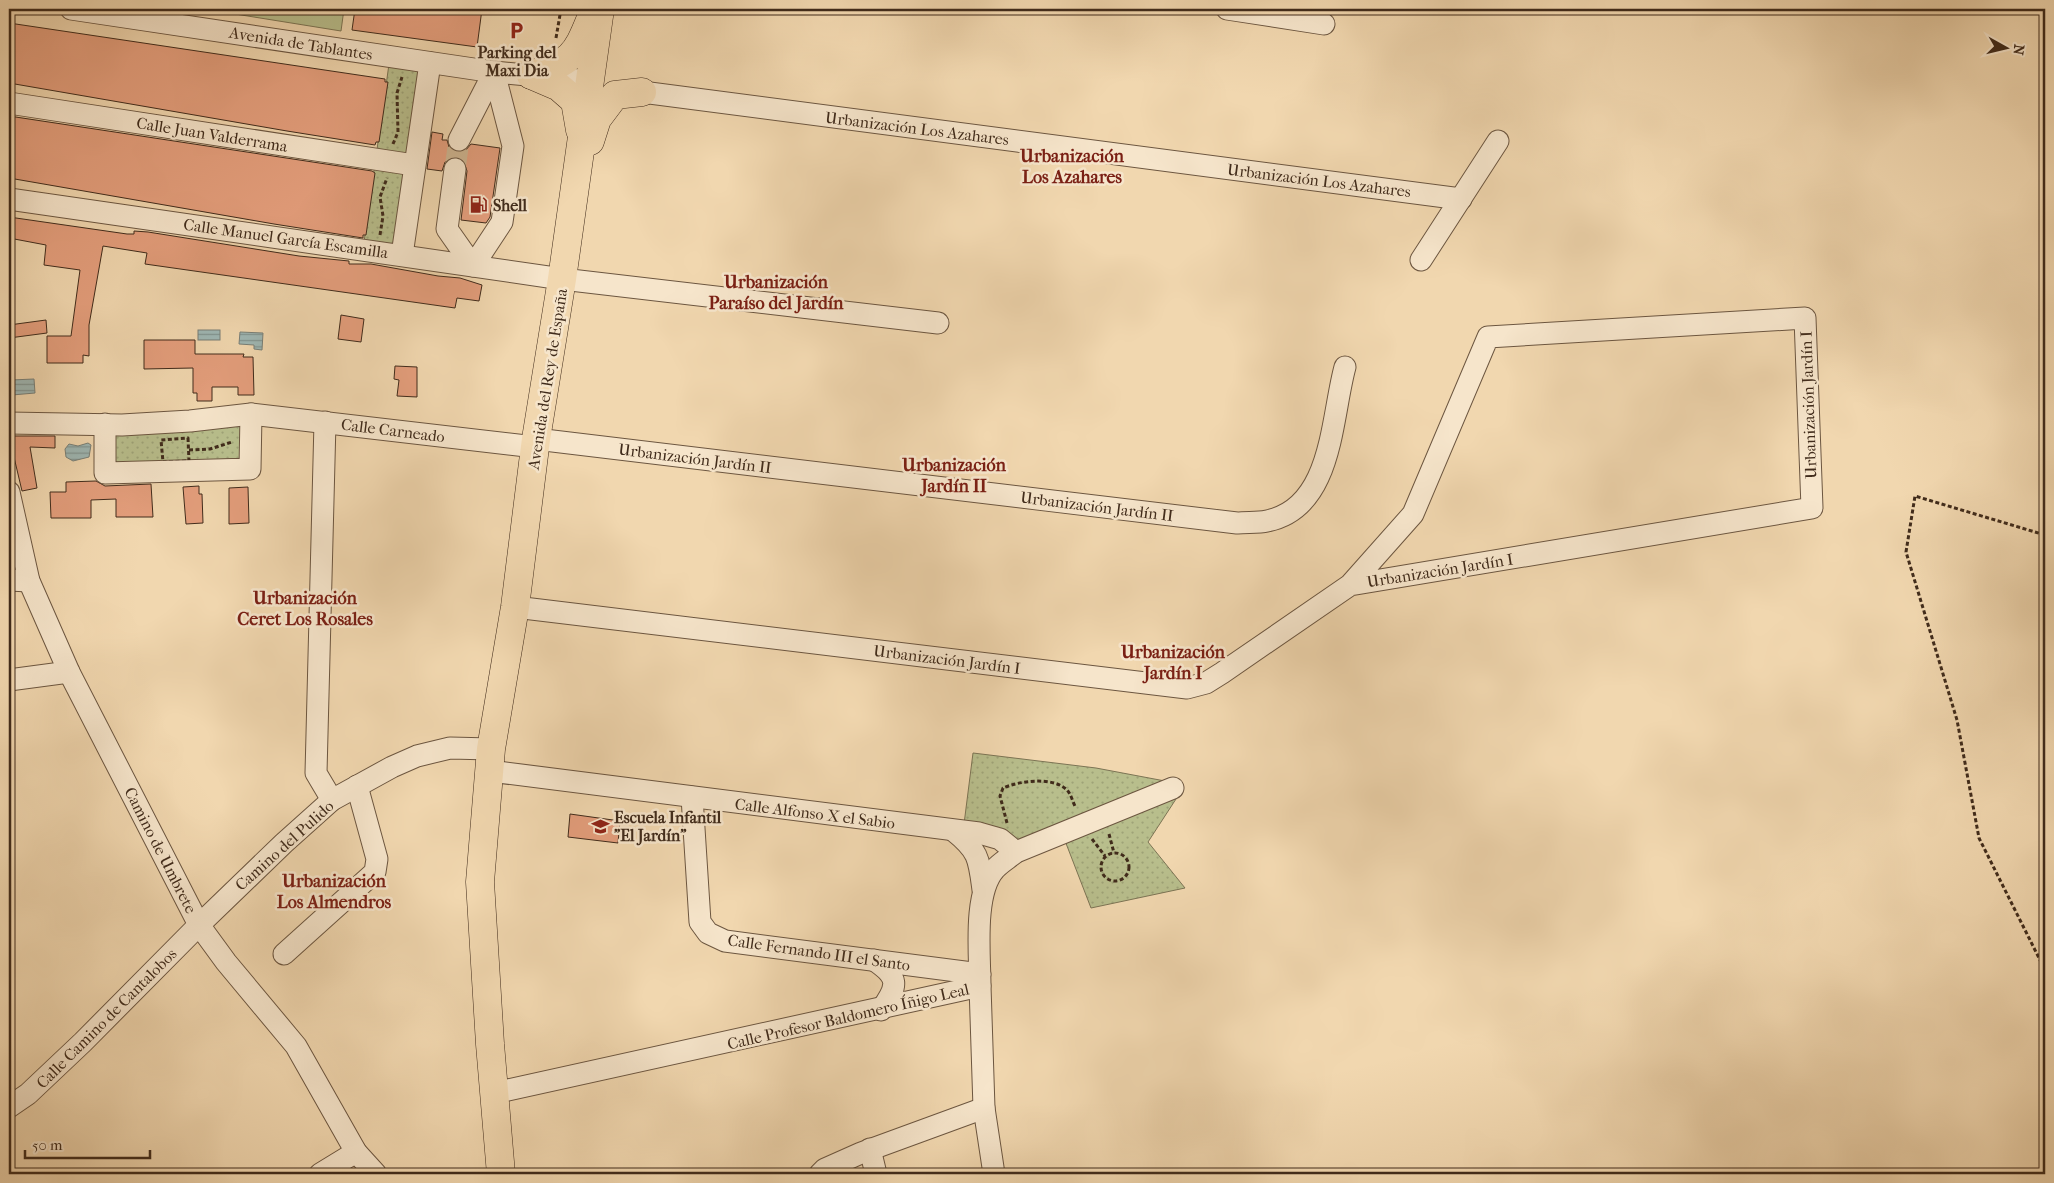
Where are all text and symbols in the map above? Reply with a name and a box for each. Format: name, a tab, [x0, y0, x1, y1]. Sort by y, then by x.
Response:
parking icon: Parking del Maxi Dia	[507, 21, 527, 41]
north arrow	[1982, 22, 2032, 72]
street label: Avenida de Tablantes	[227, 23, 374, 64]
place label: Parking del Maxi Dia	[478, 43, 557, 80]
text: N	[2009, 43, 2028, 57]
street label: Urbanización Los Azahares	[824, 108, 1010, 149]
street label: Calle Juan Valderrama	[135, 113, 289, 156]
district label: Urbanización Los Azahares	[1019, 146, 1125, 188]
street label: Urbanización Los Azahares	[1226, 160, 1412, 201]
fuel station icon: Shell	[469, 195, 489, 215]
place label: Shell	[493, 196, 527, 215]
street label: Calle Manuel García Escamilla	[182, 215, 390, 262]
district label: Urbanización Paraíso del Jardín	[708, 272, 844, 314]
street label: Avenida del Rey de España	[524, 287, 571, 472]
street label: Urbanización Jardín I	[1796, 331, 1821, 479]
street label: Calle Carneado	[340, 415, 446, 446]
street label: Urbanización Jardín II	[617, 440, 773, 477]
district label: Urbanización Jardín II	[901, 455, 1007, 497]
street label: Urbanización Jardín II	[1019, 488, 1175, 525]
street label: Urbanización Jardín I	[1366, 550, 1515, 591]
district label: Urbanización Ceret Los Rosales	[237, 588, 373, 630]
street label: Urbanización Jardín I	[872, 641, 1022, 678]
district label: Urbanización Jardín I	[1120, 642, 1226, 684]
street label: Camino de Umbrete	[120, 784, 201, 917]
street label: Calle Alfonso X el Sabio	[734, 794, 896, 833]
street label: Camino del Pulido	[231, 796, 337, 895]
place label: Escuela Infantil "El Jardín"	[614, 808, 722, 846]
school or university icon: Escuela Infantil "El Jardín"	[590, 816, 610, 836]
district label: Urbanización Los Almendros	[277, 871, 392, 913]
street label: Calle Fernando III el Santo	[726, 930, 911, 975]
street label: Calle Camino de Cantalobos	[32, 944, 180, 1092]
street label: Calle Profesor Baldomero Íñigo Leal	[725, 978, 971, 1054]
scale bar	[25, 1128, 150, 1160]
text: 50 m	[32, 1136, 63, 1154]

